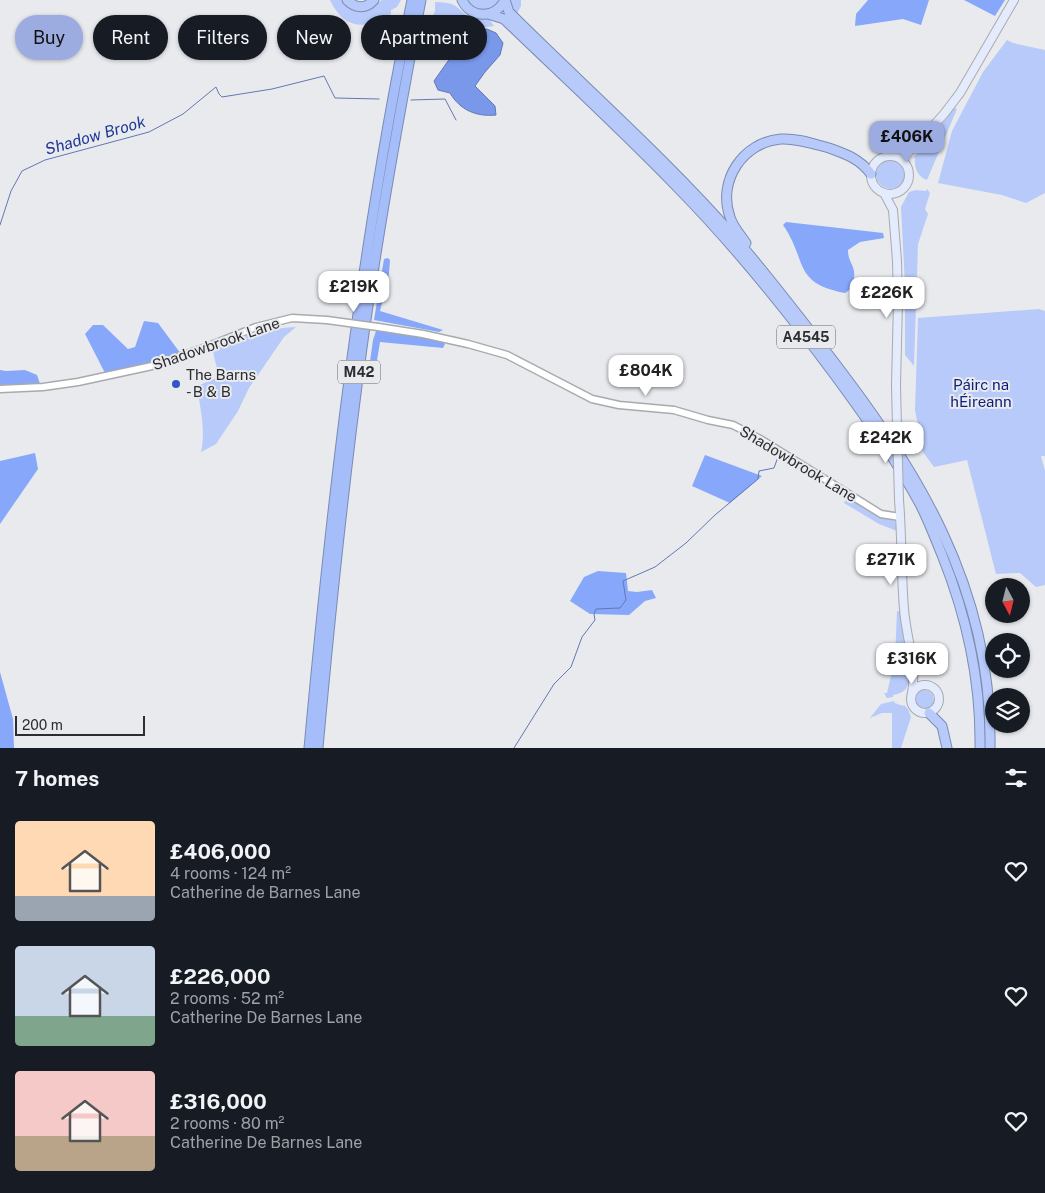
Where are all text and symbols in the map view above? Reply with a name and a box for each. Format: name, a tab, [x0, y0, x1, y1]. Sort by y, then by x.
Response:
chip: Buy	[15, 15, 83, 60]
chip: Rent	[93, 15, 168, 60]
chip: Filters	[178, 15, 267, 60]
chip: New	[277, 15, 351, 60]
chip: Apartment	[361, 15, 487, 60]
water label: Shadow Brook	[43, 112, 148, 159]
pin: £406K	[872, 120, 942, 163]
text: £406K	[880, 127, 934, 146]
pin: £219K	[319, 270, 389, 313]
pin: £226K	[852, 276, 922, 319]
text: £219K	[329, 277, 379, 296]
text: £226K	[861, 283, 913, 302]
street label: Shadowbrook Lane	[150, 314, 282, 373]
road number: A4545	[777, 326, 835, 348]
pin: £804K	[611, 354, 681, 397]
road number: M42	[338, 361, 380, 384]
text: £804K	[619, 361, 673, 380]
place label: The Barns - B & B	[186, 366, 256, 400]
park label: Páirc na hÉireann	[950, 376, 1012, 410]
marker: The Barns - B & B	[170, 378, 182, 390]
street label: Shadowbrook Lane	[737, 422, 860, 505]
pin: £242K	[851, 422, 921, 464]
text: £242K	[860, 428, 912, 447]
pin: £271K	[856, 544, 926, 586]
text: £271K	[866, 550, 916, 569]
north arrow	[985, 578, 1030, 622]
map controls	[985, 578, 1030, 733]
button: locate	[985, 633, 1030, 678]
pin: £316K	[877, 642, 947, 685]
text: £316K	[887, 649, 937, 668]
button: layers	[985, 688, 1030, 733]
scale bar	[15, 713, 145, 736]
text: 200 m	[22, 717, 63, 733]
icon: filters	[1002, 764, 1030, 792]
text: 7 homes	[15, 766, 99, 791]
text: £406,000	[170, 839, 271, 864]
icon: home	[55, 841, 115, 901]
icon: heart	[1002, 857, 1030, 885]
text: 4 rooms · 124 m²	[170, 864, 291, 883]
text: Catherine de Barnes Lane	[170, 883, 361, 902]
text: £226,000	[170, 964, 270, 989]
icon: home	[55, 966, 115, 1026]
icon: heart	[1002, 982, 1030, 1010]
text: 2 rooms · 52 m²	[170, 989, 284, 1008]
text: Catherine De Barnes Lane	[170, 1008, 362, 1027]
text: £316,000	[170, 1089, 267, 1114]
icon: home	[55, 1091, 115, 1151]
icon: heart	[1002, 1107, 1030, 1135]
text: 2 rooms · 80 m²	[170, 1114, 284, 1133]
text: Catherine De Barnes Lane	[170, 1133, 362, 1152]

